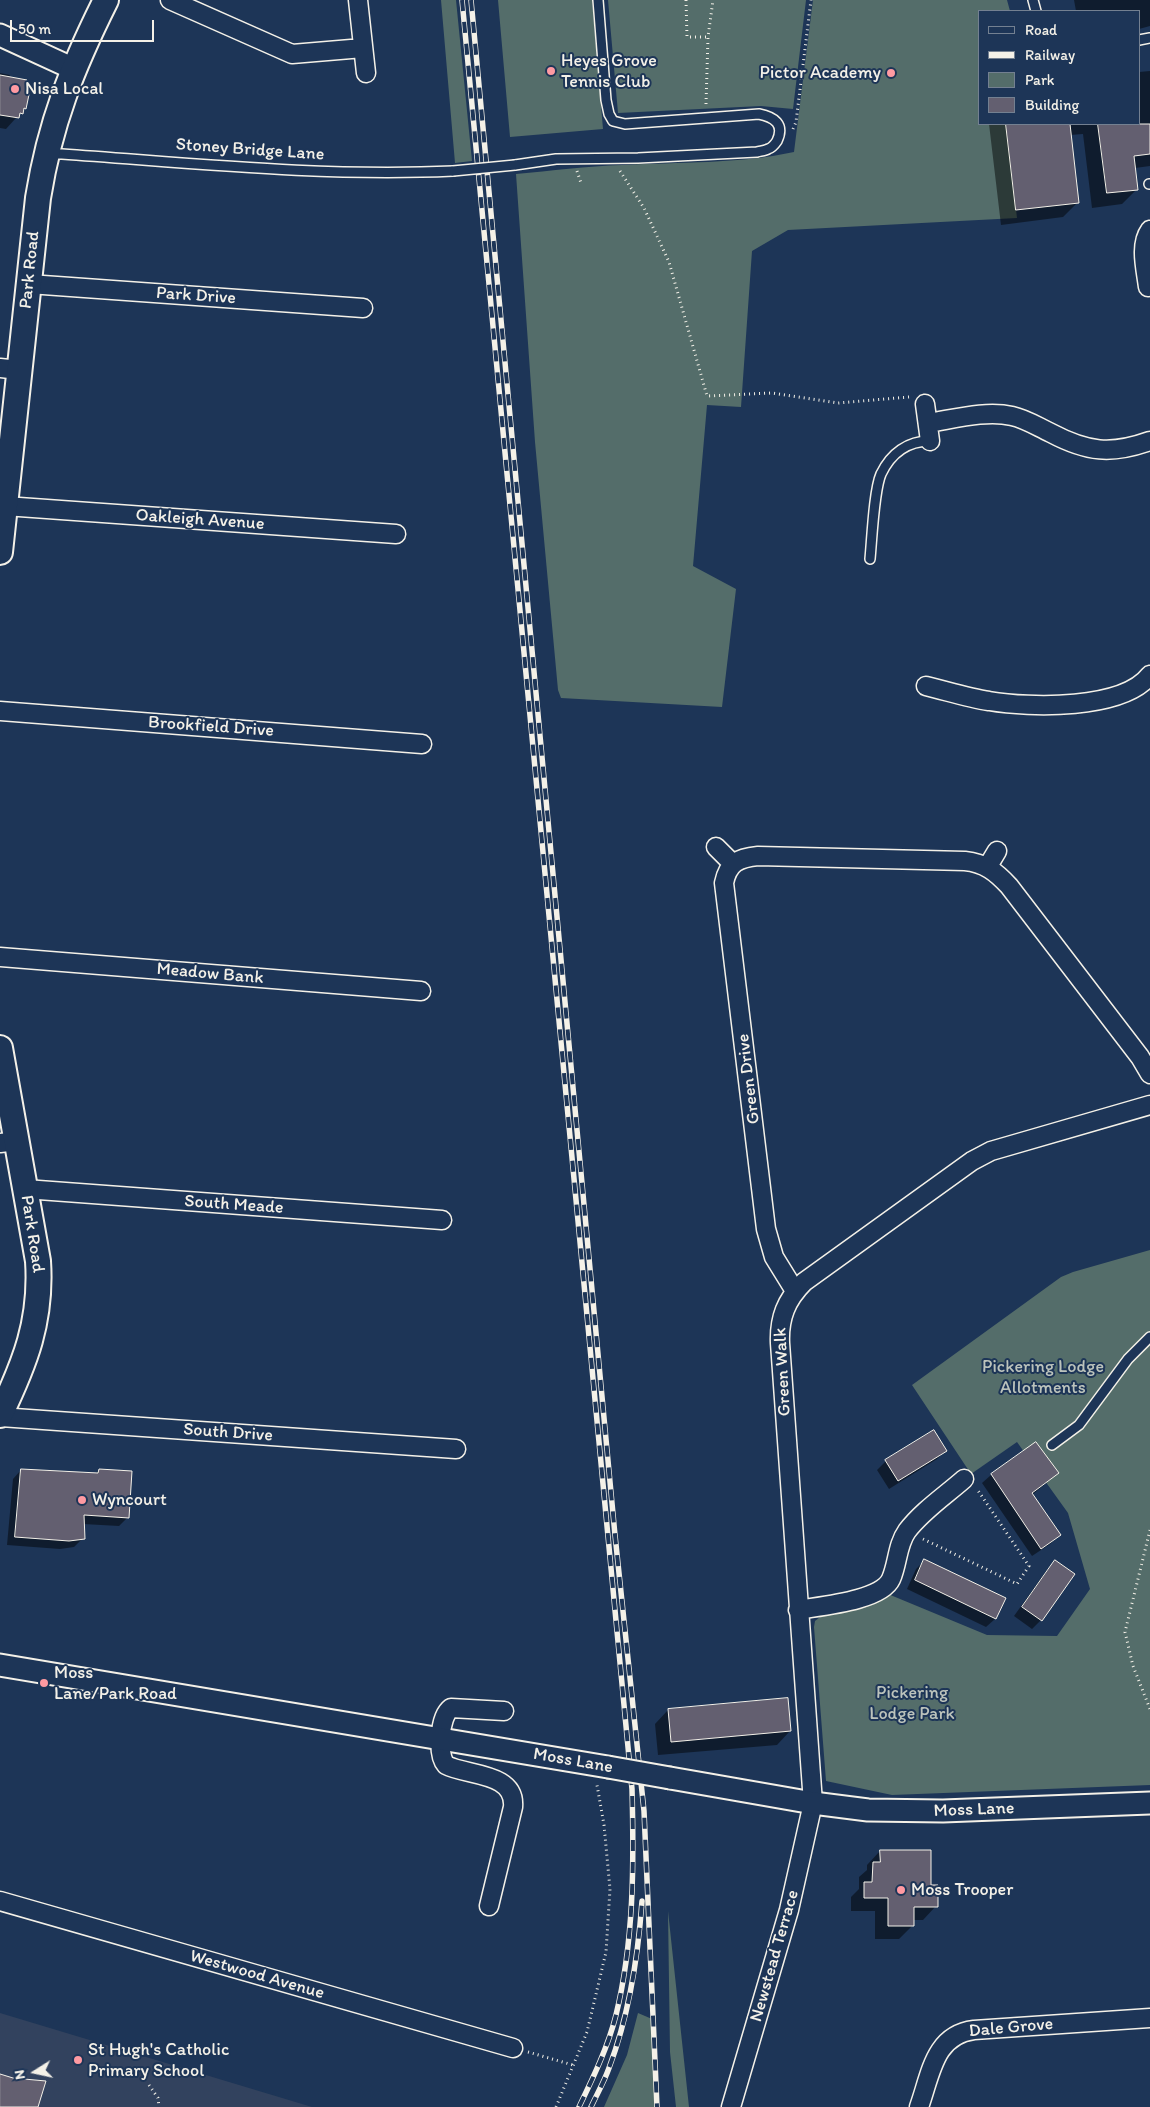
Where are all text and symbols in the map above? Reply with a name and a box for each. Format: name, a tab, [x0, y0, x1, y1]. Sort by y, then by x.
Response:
scale bar	[12, 10, 156, 42]
legend	[978, 10, 1140, 125]
text: 50 m	[18, 20, 51, 38]
text: Road	[1025, 21, 1057, 39]
text: Railway	[1025, 46, 1075, 64]
place label: Heyes Grove Tennis Club	[561, 50, 657, 92]
place label: Pictor Academy	[759, 62, 881, 84]
marker: Heyes Grove Tennis Club	[545, 65, 557, 77]
marker: Pictor Academy	[885, 67, 897, 79]
text: Park	[1025, 71, 1055, 89]
place label: Nisa Local	[25, 78, 103, 100]
marker: Nisa Local	[9, 83, 21, 95]
text: Building	[1025, 96, 1079, 114]
street label: Stoney Bridge Lane	[175, 134, 325, 166]
street label: Park Road	[15, 230, 45, 310]
street label: Park Drive	[155, 282, 237, 310]
street label: Oakleigh Avenue	[135, 505, 265, 535]
street label: Brookfield Drive	[147, 712, 275, 742]
street label: Meadow Bank	[156, 959, 264, 989]
street label: Green Drive	[733, 1033, 765, 1125]
street label: South Meade	[184, 1191, 284, 1219]
street label: Park Road	[15, 1194, 49, 1274]
street label: Green Walk	[770, 1327, 796, 1417]
park label: Pickering Lodge Allotments	[982, 1356, 1104, 1398]
street label: South Drive	[182, 1419, 274, 1447]
place label: Wyncourt	[92, 1489, 167, 1511]
marker: Wyncourt	[76, 1494, 88, 1506]
place label: Moss Lane/Park Road	[54, 1662, 177, 1705]
marker: Moss Lane/Park Road	[38, 1677, 50, 1689]
park label: Pickering Lodge Park	[869, 1682, 955, 1725]
street label: Moss Lane	[531, 1743, 615, 1779]
street label: Moss Lane	[933, 1798, 1015, 1822]
place label: Moss Trooper	[911, 1879, 1013, 1901]
marker: Moss Trooper	[895, 1884, 907, 1896]
street label: Newstead Terrace	[746, 1887, 804, 2025]
street label: Westwood Avenue	[187, 1945, 327, 2005]
street label: Dale Grove	[968, 2014, 1054, 2042]
place label: St Hugh's Catholic Primary School	[88, 2039, 229, 2082]
north arrow	[10, 2047, 60, 2097]
marker: St Hugh's Catholic Primary School	[72, 2054, 84, 2066]
text: N	[11, 2069, 29, 2081]

